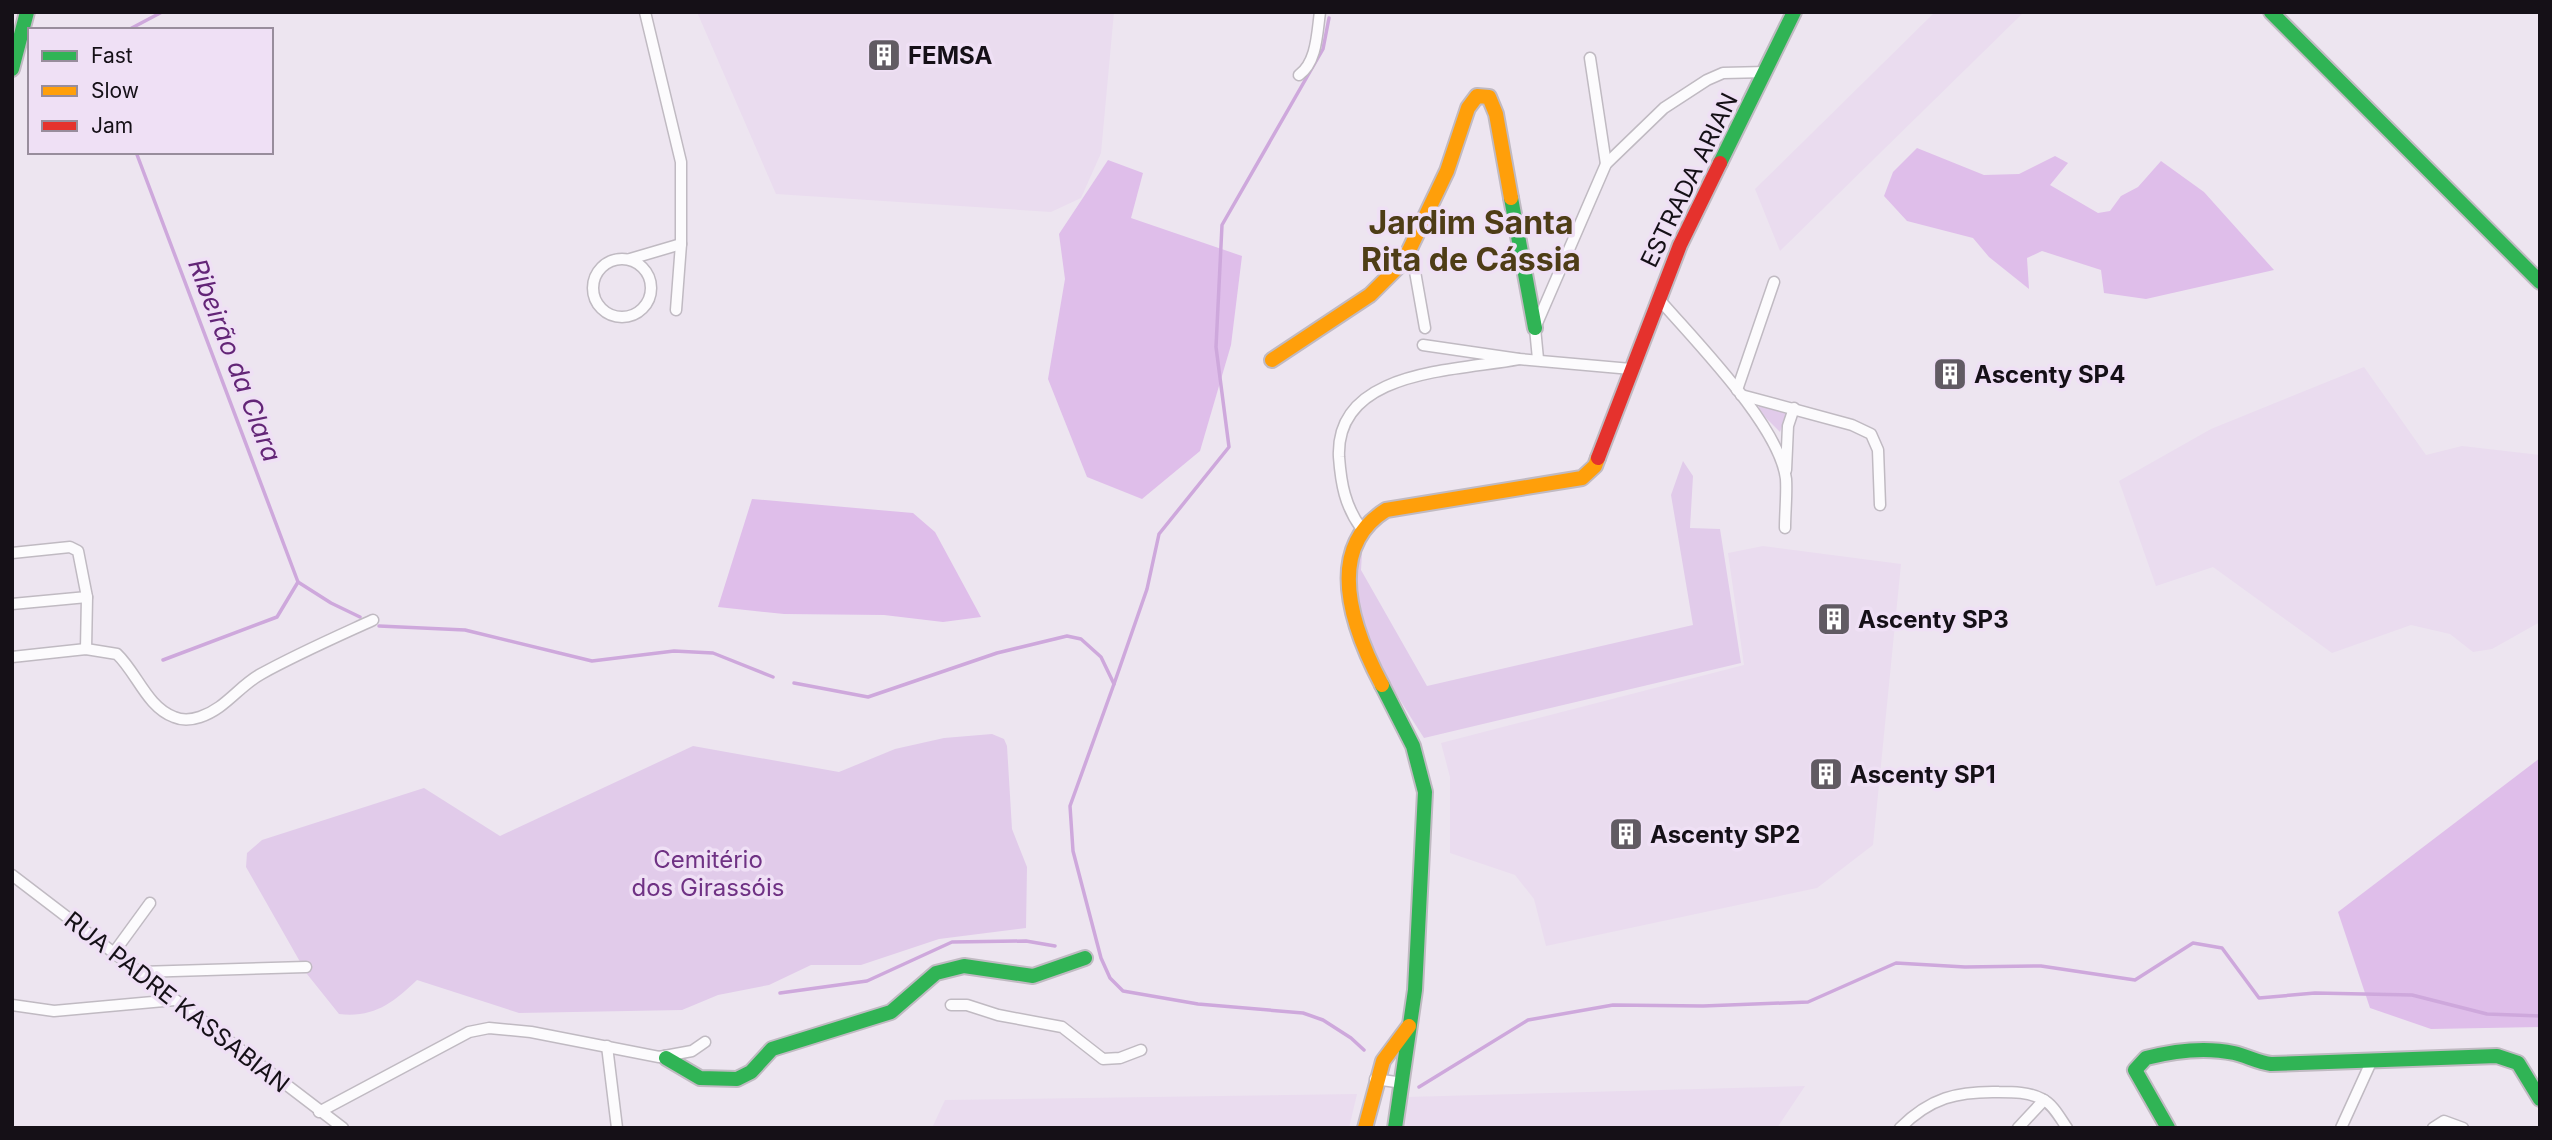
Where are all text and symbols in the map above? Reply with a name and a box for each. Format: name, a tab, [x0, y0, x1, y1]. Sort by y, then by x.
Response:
legend	[28, 28, 273, 154]
building icon: FEMSA	[865, 36, 903, 74]
place label: FEMSA	[908, 41, 992, 70]
text: Fast	[91, 43, 133, 68]
text: Slow	[91, 78, 139, 103]
street label: ESTRADA ARIAN	[1634, 88, 1744, 272]
text: Jam	[91, 113, 133, 138]
district label: Jardim Santa Rita de Cássia	[1361, 203, 1581, 279]
water label: Ribeirão da Clara	[182, 254, 288, 466]
building icon: Ascenty SP4	[1931, 355, 1969, 393]
place label: Ascenty SP4	[1974, 360, 2125, 389]
building icon: Ascenty SP3	[1815, 600, 1853, 638]
place label: Ascenty SP3	[1858, 605, 2009, 634]
building icon: Ascenty SP1	[1807, 755, 1845, 793]
place label: Ascenty SP1	[1850, 760, 1996, 789]
building icon: Ascenty SP2	[1607, 815, 1645, 853]
place label: Ascenty SP2	[1650, 820, 1800, 849]
park label: Cemitério dos Girassóis	[632, 845, 784, 902]
street label: RUA PADRE KASSABIAN	[59, 905, 295, 1099]

